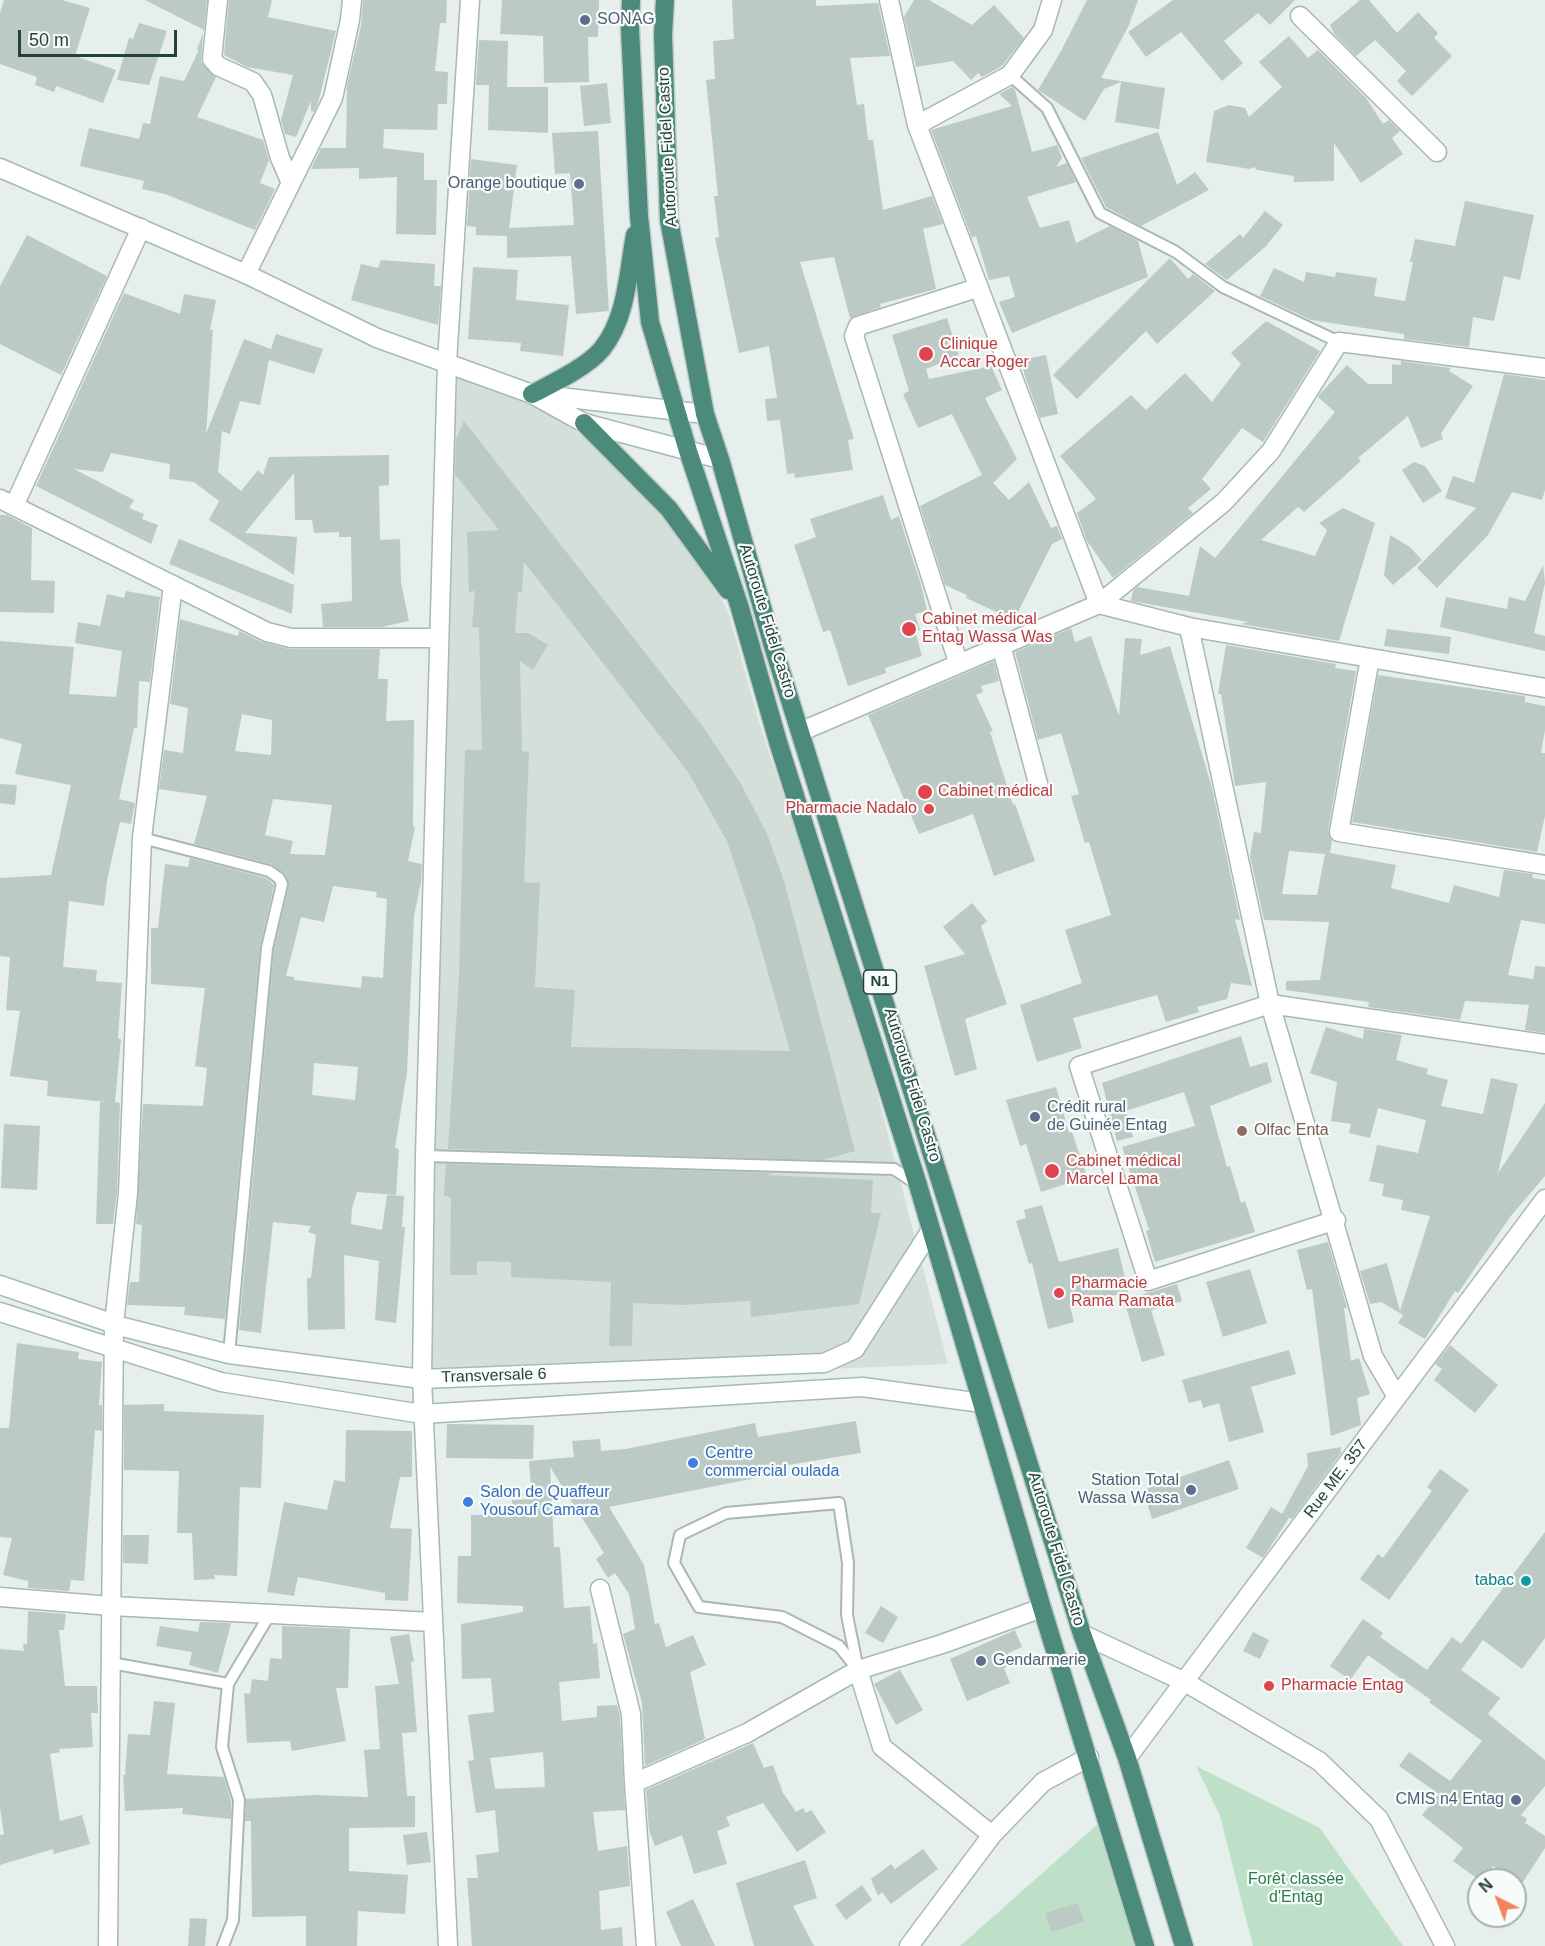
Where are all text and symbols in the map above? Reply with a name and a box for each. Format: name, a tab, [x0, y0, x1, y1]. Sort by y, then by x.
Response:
place label: SONAG	[597, 10, 655, 30]
marker: SONAG	[578, 13, 592, 27]
scale bar	[21, 18, 180, 56]
text: 50 m	[29, 30, 69, 50]
street label: Autoroute Fidel Castro	[654, 67, 682, 227]
place label: Orange boutique	[448, 174, 567, 194]
marker: Orange boutique	[572, 177, 586, 191]
place label: Clinique Accar Roger	[940, 335, 1029, 373]
marker: Clinique Accar Roger	[917, 345, 935, 363]
street label: Autoroute Fidel Castro	[734, 542, 800, 700]
place label: Cabinet médical Entag Wassa Was	[922, 610, 1052, 648]
marker: Cabinet médical Entag Wassa Was	[900, 620, 918, 638]
place label: Cabinet médical	[938, 782, 1053, 802]
marker: Cabinet médical	[916, 783, 934, 801]
place label: Pharmacie Nadalo	[785, 799, 917, 819]
marker: Pharmacie Nadalo	[922, 802, 936, 816]
road number: N1	[864, 970, 896, 994]
street label: Autoroute Fidel Castro	[879, 1006, 945, 1164]
place label: Crédit rural de Guinée Entag	[1047, 1098, 1167, 1136]
marker: Crédit rural de Guinée Entag	[1028, 1110, 1042, 1124]
place label: Olfac Enta	[1254, 1121, 1329, 1141]
marker: Olfac Enta	[1235, 1124, 1249, 1138]
place label: Cabinet médical Marcel Lama	[1066, 1152, 1181, 1190]
marker: Cabinet médical Marcel Lama	[1043, 1162, 1061, 1180]
place label: Pharmacie Rama Ramata	[1071, 1274, 1174, 1312]
marker: Pharmacie Rama Ramata	[1052, 1286, 1066, 1300]
street label: Transversale 6	[441, 1365, 547, 1387]
street label: Rue ME. 357	[1300, 1436, 1372, 1522]
place label: Centre commercial oulada	[705, 1444, 839, 1482]
marker: Centre commercial oulada	[686, 1456, 700, 1470]
street label: Autoroute Fidel Castro	[1023, 1470, 1089, 1628]
place label: Station Total Wassa Wassa	[1078, 1471, 1179, 1509]
place label: Salon de Quaffeur Yousouf Camara	[480, 1483, 610, 1521]
marker: Station Total Wassa Wassa	[1184, 1483, 1198, 1497]
marker: Salon de Quaffeur Yousouf Camara	[461, 1495, 475, 1509]
place label: tabac	[1475, 1571, 1514, 1591]
marker: tabac	[1519, 1574, 1533, 1588]
place label: Gendarmerie	[993, 1651, 1086, 1671]
marker: Gendarmerie	[974, 1654, 988, 1668]
place label: Pharmacie Entag	[1281, 1676, 1404, 1696]
marker: Pharmacie Entag	[1262, 1679, 1276, 1693]
place label: CMIS n4 Entag	[1396, 1790, 1504, 1810]
marker: CMIS n4 Entag	[1509, 1793, 1523, 1807]
north arrow	[1467, 1868, 1527, 1928]
park label: Forêt classée d'Entag	[1248, 1870, 1344, 1908]
text: N	[1476, 1876, 1496, 1896]

